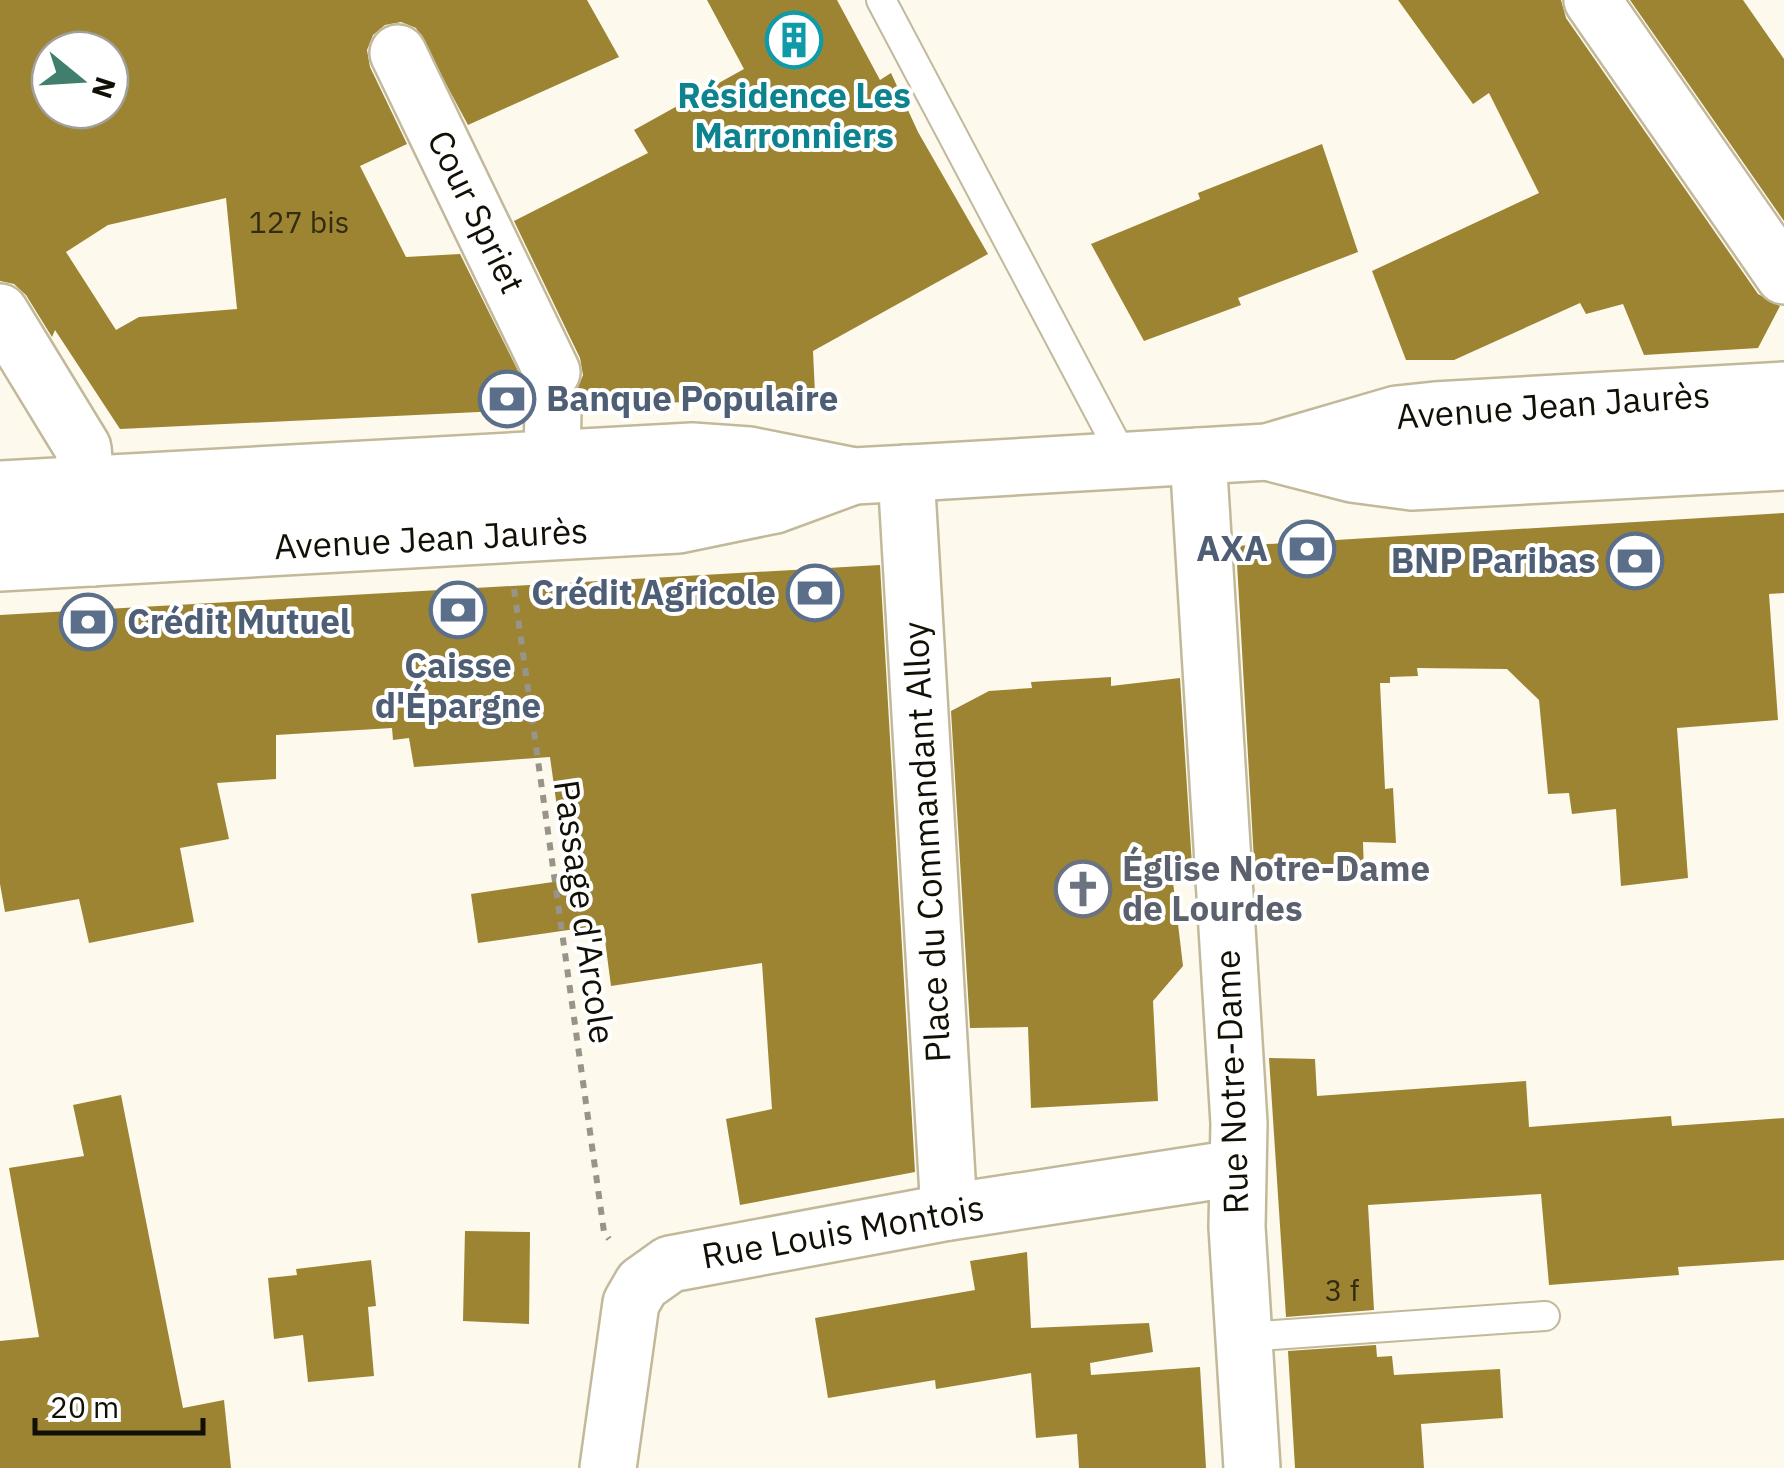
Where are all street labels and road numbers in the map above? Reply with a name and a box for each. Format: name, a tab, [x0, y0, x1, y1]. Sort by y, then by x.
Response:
street label: Cour Spriet	[418, 122, 536, 301]
street label: Avenue Jean Jaurès	[1395, 371, 1711, 439]
street label: Avenue Jean Jaurès	[273, 507, 589, 569]
street label: Place du Commandant Alloy	[891, 620, 961, 1064]
street label: Passage d'Arcole	[544, 777, 626, 1047]
street label: Rue Notre-Dame	[1203, 949, 1259, 1215]
street label: Rue Louis Montois	[698, 1184, 988, 1278]

